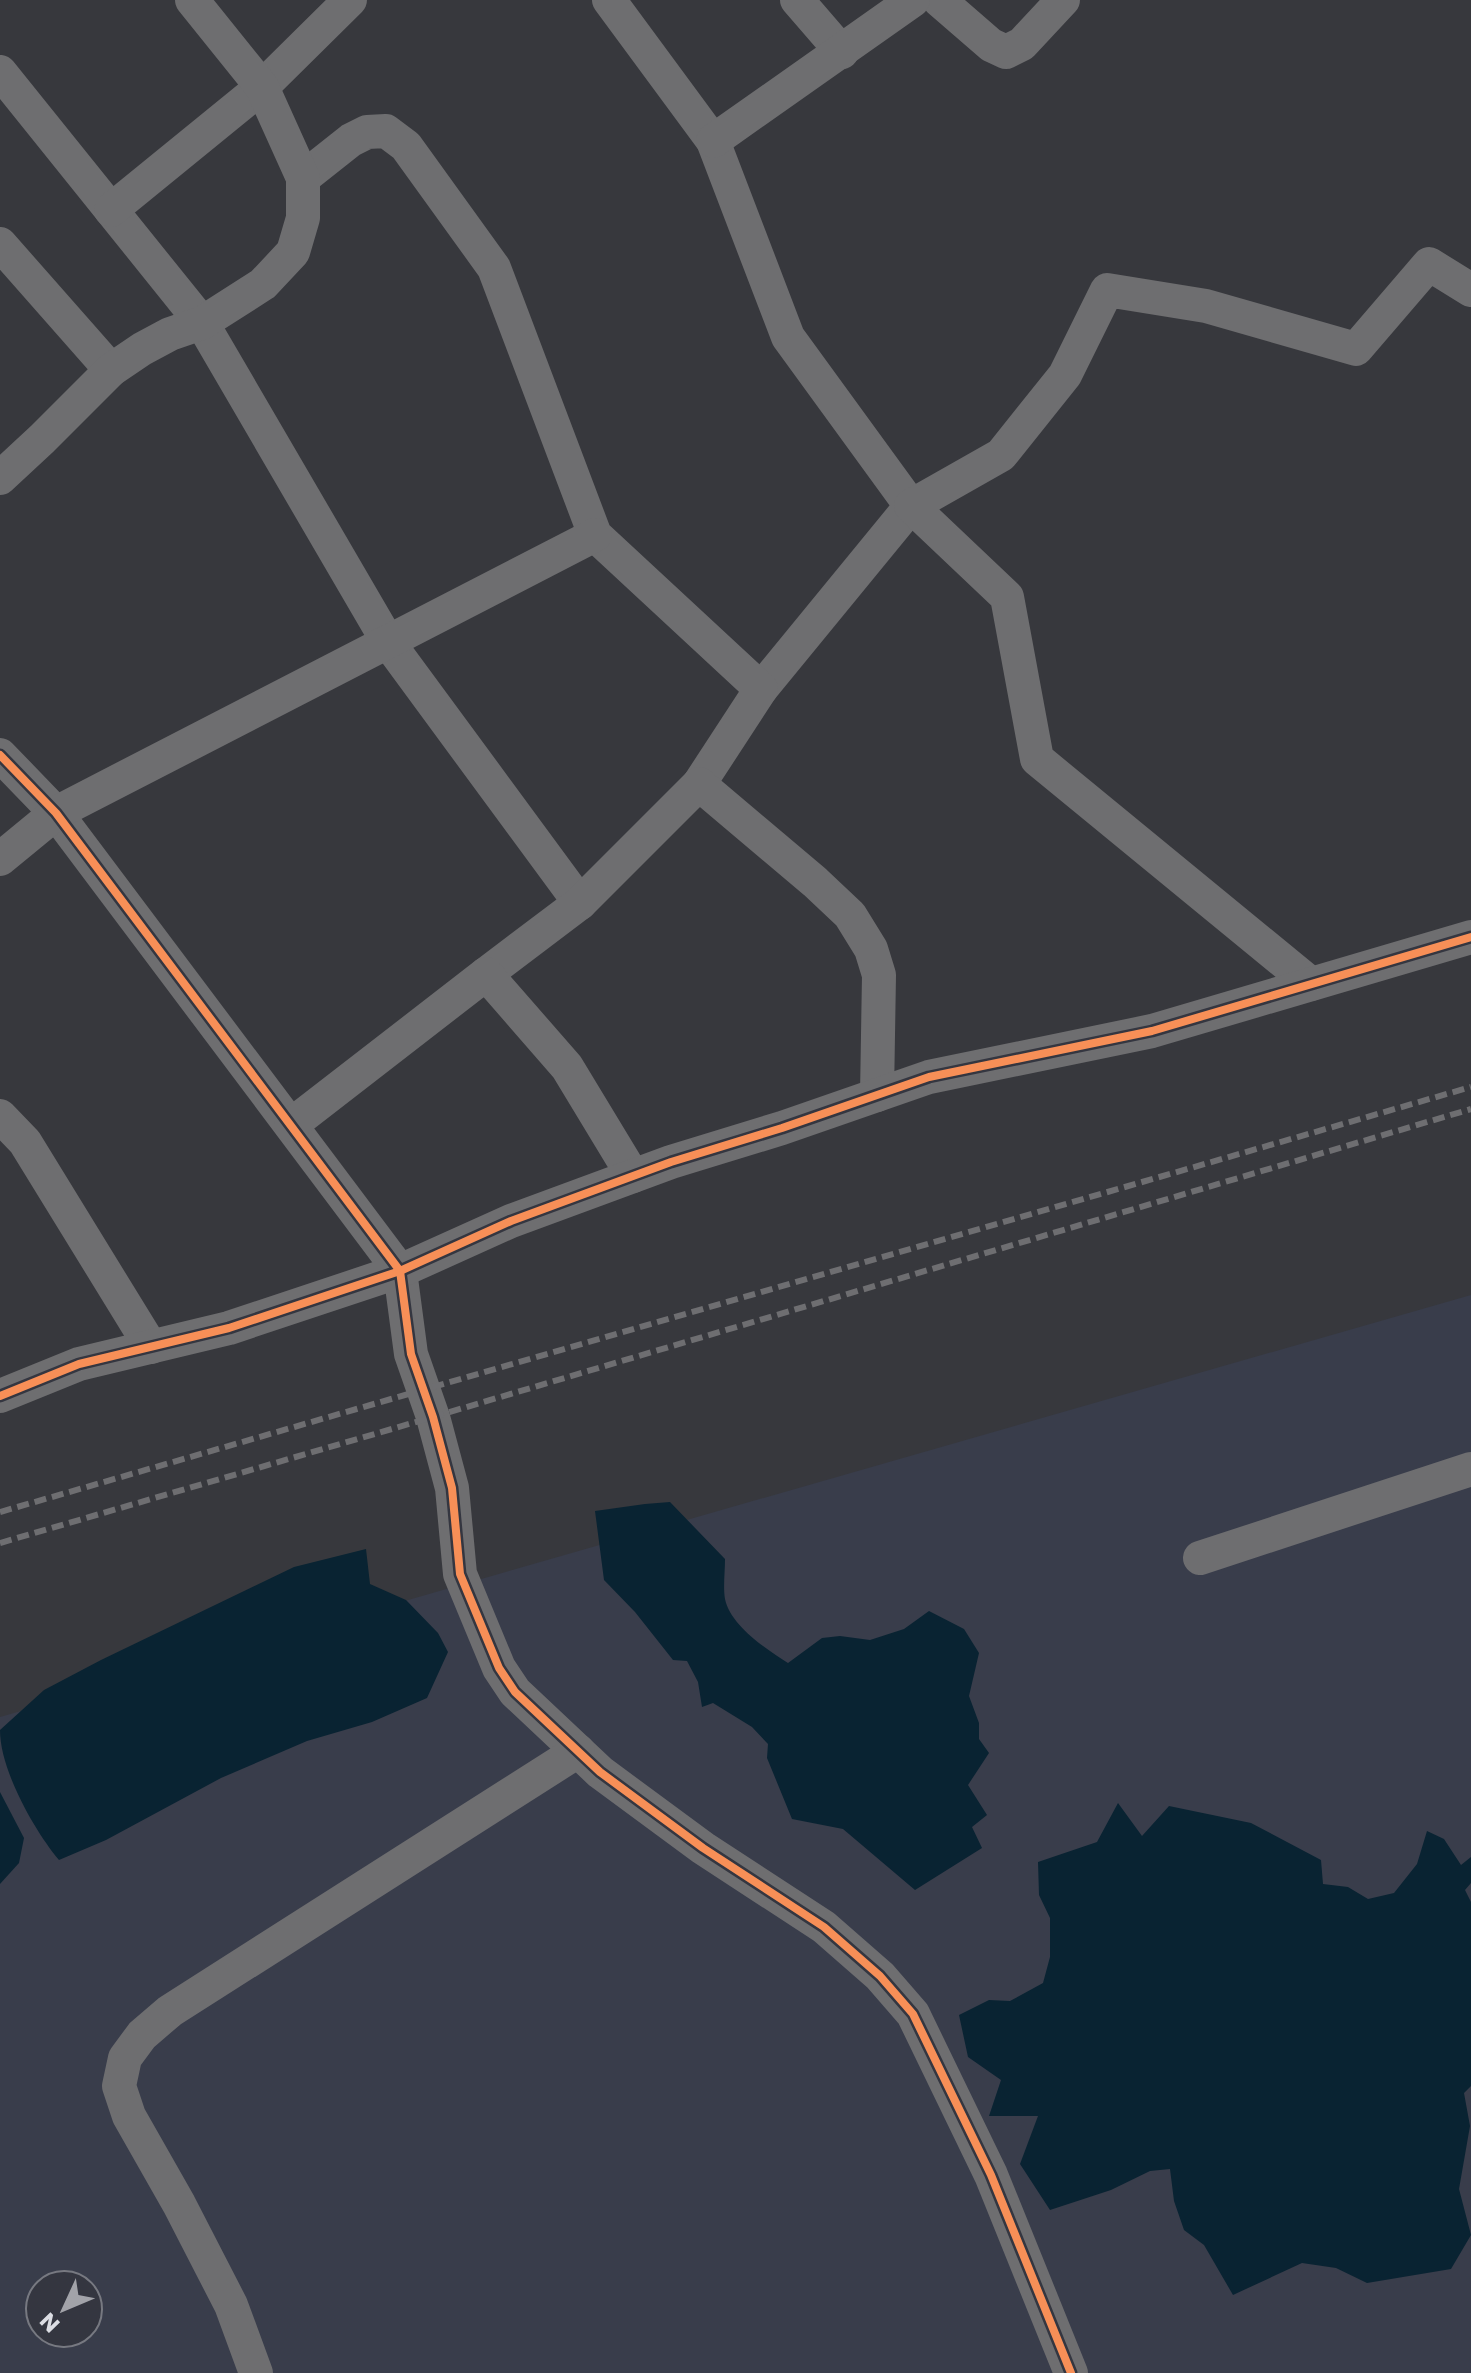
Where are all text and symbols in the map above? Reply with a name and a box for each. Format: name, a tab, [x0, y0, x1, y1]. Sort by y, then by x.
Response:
north arrow	[24, 2269, 104, 2349]
text: N	[33, 2306, 67, 2339]

